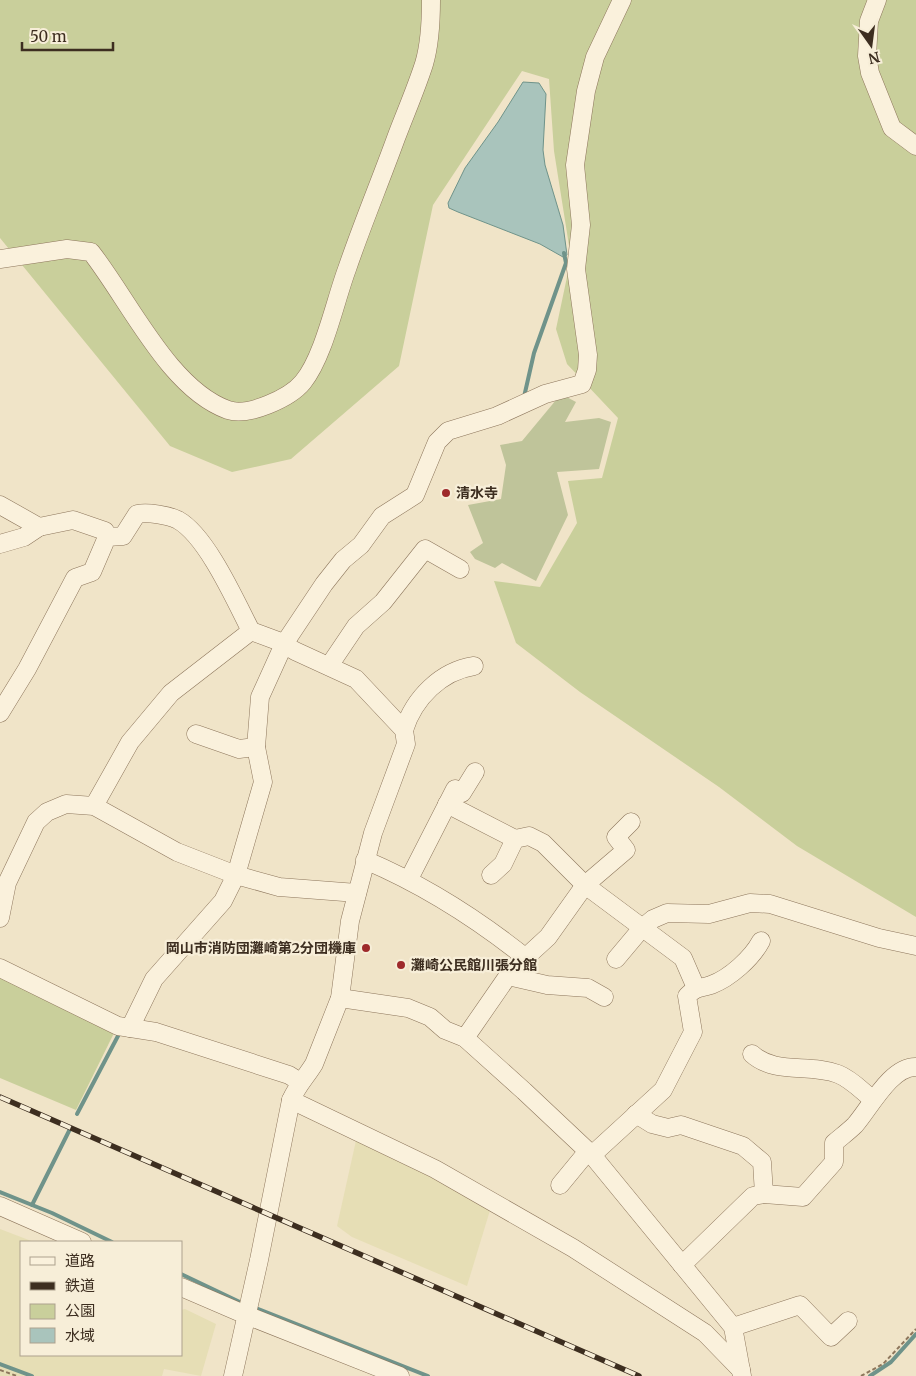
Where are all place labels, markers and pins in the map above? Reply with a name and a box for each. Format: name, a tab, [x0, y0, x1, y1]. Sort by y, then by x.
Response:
place label: 清水寺	[456, 484, 498, 502]
marker: 清水寺	[440, 487, 452, 499]
place label: 岡山市消防団灘崎第2分団機庫	[166, 939, 356, 957]
marker: 岡山市消防団灘崎第2分団機庫	[360, 942, 372, 954]
place label: 灘崎公民館川張分館	[411, 956, 537, 974]
marker: 灘崎公民館川張分館	[395, 959, 407, 971]

